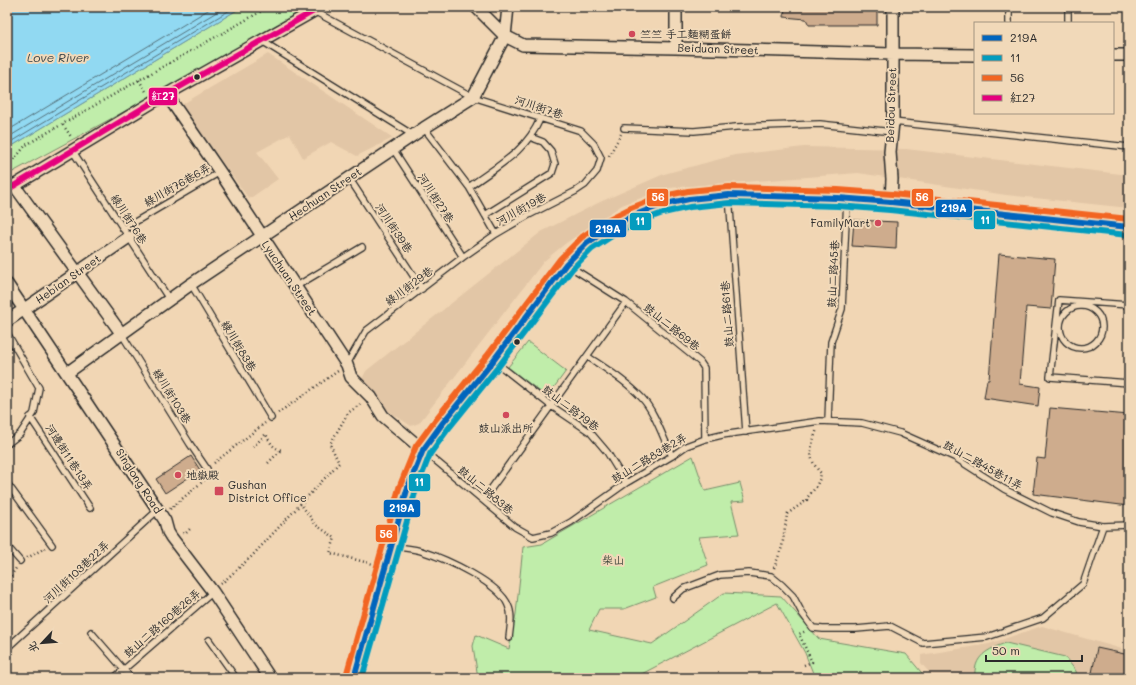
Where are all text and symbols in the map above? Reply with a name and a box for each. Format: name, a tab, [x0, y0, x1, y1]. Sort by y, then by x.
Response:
legend	[974, 22, 1114, 114]
place label: 竺竺 手工麵糊蛋餅	[640, 26, 732, 41]
marker: 竺竺 手工麵糊蛋餅	[627, 29, 637, 39]
text: 219A	[1010, 29, 1037, 45]
street label: Beiduan Street	[677, 40, 759, 57]
water label: Love River	[27, 49, 89, 65]
text: 11	[1010, 49, 1021, 65]
street label: Beidou Street	[882, 67, 899, 143]
text: 56	[1010, 69, 1024, 85]
unlabelled marker	[192, 72, 202, 82]
line badge: 紅27	[148, 87, 178, 106]
text: 紅27	[151, 88, 175, 103]
text: 紅27	[1010, 89, 1036, 105]
street label: 河川街7巷	[513, 92, 565, 121]
street label: 綠川街76巷6弄	[141, 159, 213, 210]
street label: Hechuan Street	[285, 164, 364, 224]
street label: 河川街27巷	[415, 170, 458, 225]
line badge: 56	[646, 188, 669, 207]
line badge: 56	[911, 188, 934, 207]
street label: 河川街19巷	[493, 189, 549, 229]
text: 56	[651, 189, 665, 204]
text: 56	[915, 189, 929, 204]
street label: 綠川街76巷	[108, 191, 151, 247]
line badge: 219A	[935, 199, 973, 218]
street label: 河川街39巷	[372, 200, 417, 256]
text: 219A	[941, 200, 967, 215]
line badge: 11	[973, 210, 996, 230]
line badge: 11	[629, 212, 652, 231]
text: 11	[980, 212, 990, 227]
text: 11	[635, 213, 645, 228]
place label: FamilyMart	[810, 215, 870, 230]
marker: FamilyMart	[873, 218, 883, 228]
line badge: 219A	[589, 219, 627, 238]
text: 219A	[595, 221, 621, 236]
street label: Lyuchuan Street	[259, 237, 320, 318]
street label: 鼓山二路45巷	[823, 240, 842, 308]
street label: Hebian Street	[32, 250, 103, 307]
street label: 綠川街29巷	[382, 263, 436, 309]
street label: 鼓山二路61巷	[717, 280, 736, 348]
street label: 鼓山二路69巷	[641, 299, 704, 354]
street label: 綠川街83巷	[218, 317, 261, 374]
unlabelled marker	[512, 337, 522, 347]
street label: 綠川街103巷	[150, 365, 195, 426]
street label: 鼓山二路79巷	[540, 381, 603, 434]
marker: 鼓山派出所	[501, 410, 511, 420]
place label: 鼓山派出所	[479, 420, 534, 435]
street label: 河邊街11巷13弄	[42, 421, 96, 493]
street label: 鼓山二路83巷2弄	[608, 429, 689, 486]
street label: 鼓山二路45巷11弄	[941, 436, 1026, 493]
street label: Singlong Road	[113, 445, 166, 516]
street label: 鼓山二路83巷	[455, 462, 517, 517]
place label: 地嶽殿	[186, 467, 219, 482]
marker: 地嶽殿	[173, 470, 183, 480]
line badge: 11	[408, 473, 431, 492]
text: 11	[414, 474, 424, 489]
place label: Gushan District Office	[228, 477, 307, 505]
marker: Gushan District Office	[213, 485, 225, 497]
line badge: 219A	[383, 499, 421, 518]
text: 219A	[389, 500, 415, 515]
line badge: 56	[375, 524, 398, 543]
text: 56	[379, 526, 393, 541]
street label: 河川街103巷22弄	[39, 537, 112, 606]
park label: 柴山	[602, 552, 624, 567]
street label: 鼓山二路160巷26弄	[120, 585, 203, 660]
north arrow	[22, 623, 62, 663]
scale bar	[986, 637, 1082, 663]
text: 北	[23, 639, 42, 656]
text: 50 m	[992, 642, 1020, 658]

